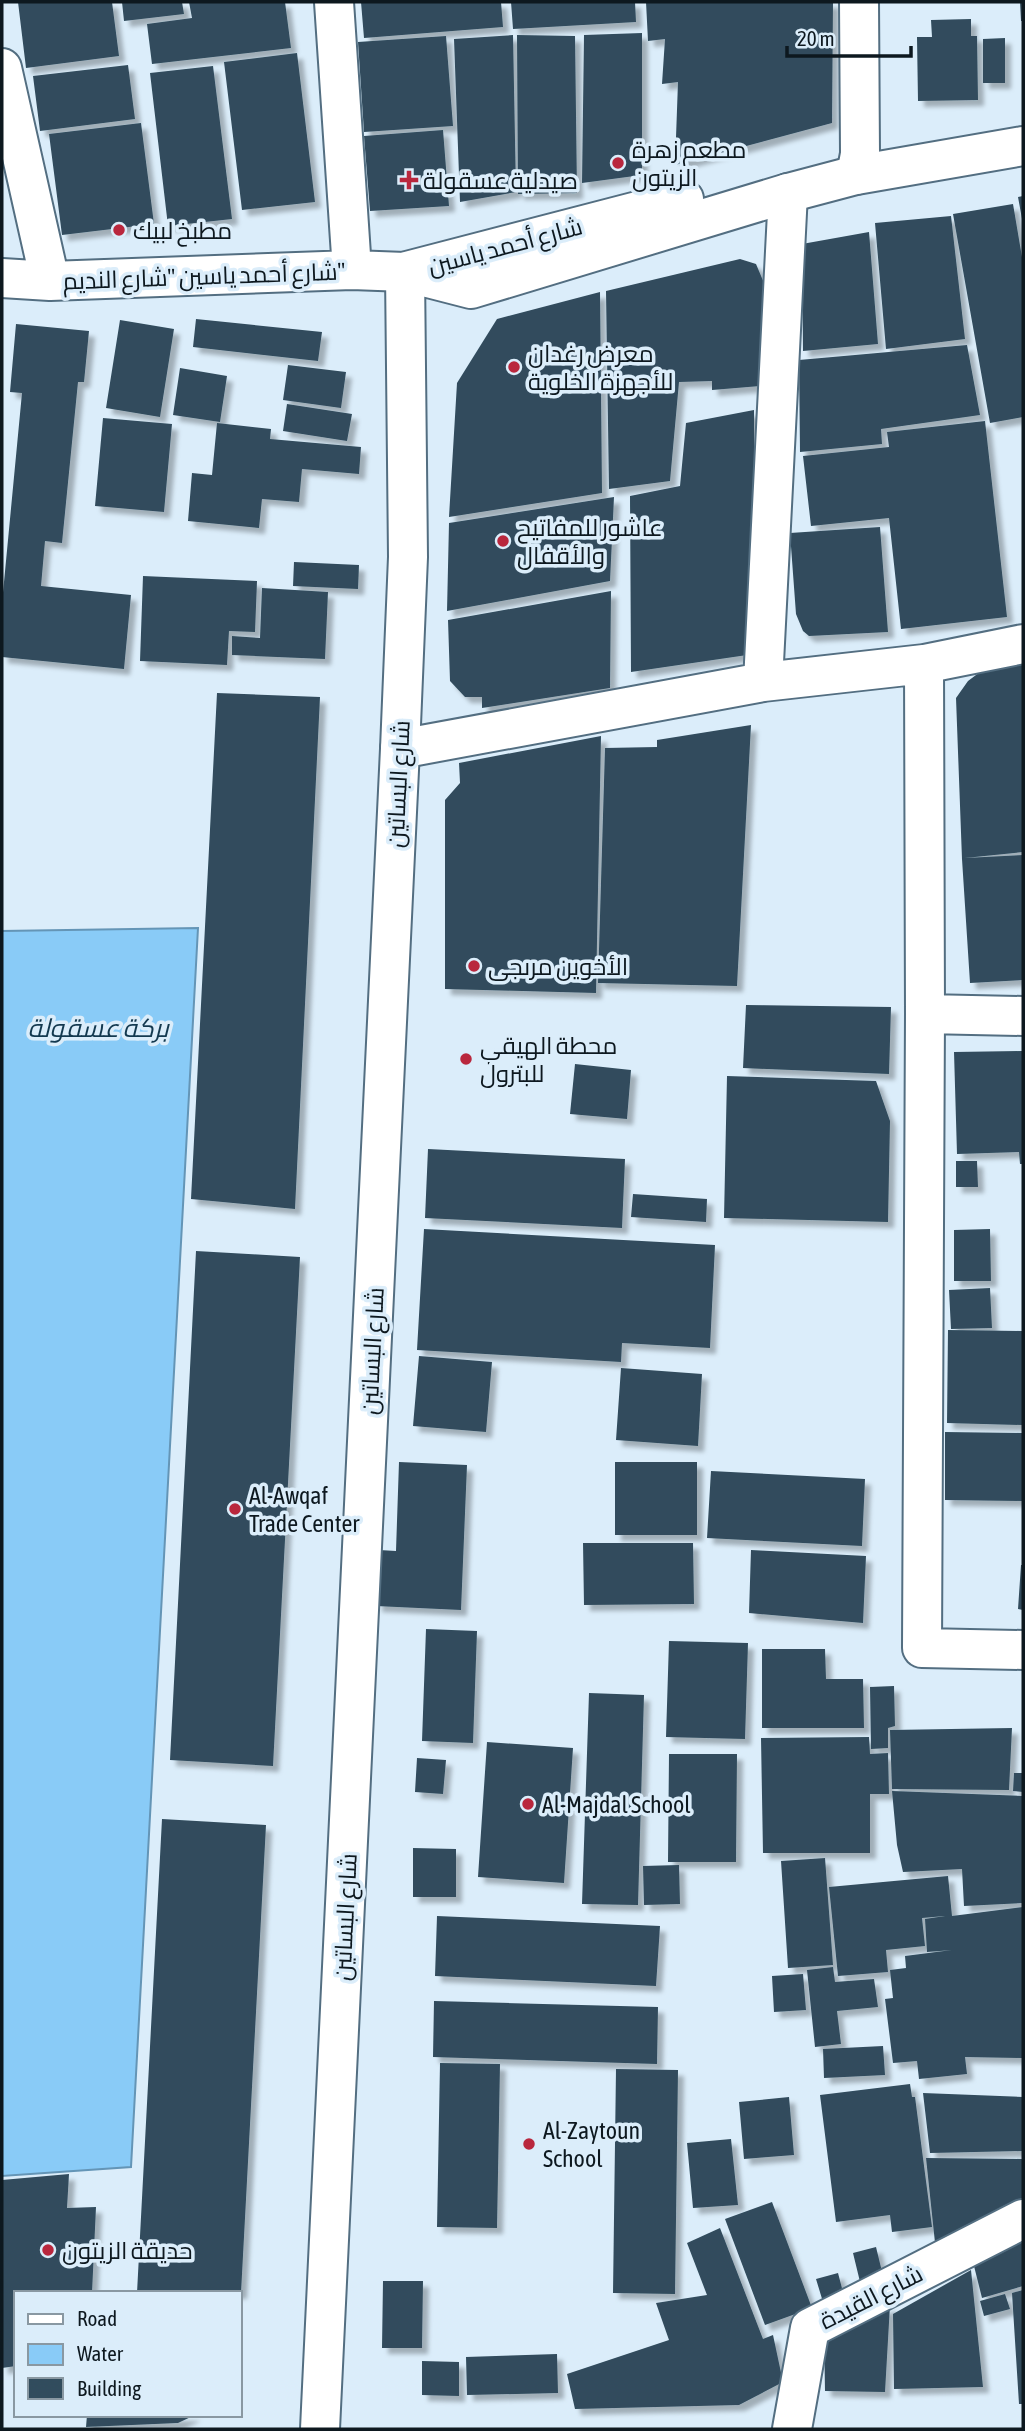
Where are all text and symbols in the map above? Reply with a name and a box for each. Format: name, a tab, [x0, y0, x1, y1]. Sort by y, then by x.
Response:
scale bar	[787, 14, 911, 58]
text: 20 m	[797, 26, 835, 50]
place label: مطعم زهرة الزيتون	[632, 136, 746, 192]
marker: مطعم زهرة الزيتون	[610, 155, 626, 171]
place label: صيدلية عسقولة	[423, 167, 578, 194]
marker: صيدلية عسقولة	[401, 172, 417, 188]
street label: شارع أحمد ياسين	[424, 210, 586, 283]
place label: مطبخ لبيك	[133, 217, 232, 247]
marker: مطبخ لبيك	[111, 222, 127, 238]
street label: شارع أحمد ياسين "شارع النديم"	[62, 256, 346, 297]
place label: معرض رغدان للأجهزة الخلوية	[528, 340, 673, 396]
marker: معرض رغدان للأجهزة الخلوية	[506, 359, 522, 375]
place label: عاشور للمفاتيح والأقفال	[517, 514, 663, 570]
marker: عاشور للمفاتيح والأقفال	[495, 533, 511, 549]
street label: شارع البساتين	[381, 719, 418, 849]
place label: الأخوين مرىجى	[488, 953, 628, 981]
marker: الأخوين مرىجى	[466, 958, 482, 974]
water label: بركة عسقولة	[27, 1013, 171, 1043]
place label: محطة الهيقي للبترول	[480, 1032, 618, 1088]
marker: محطة الهيقي للبترول	[458, 1051, 474, 1067]
street label: شارع البساتين	[355, 1286, 392, 1416]
place label: Al-Awqaf Trade Center	[249, 1482, 360, 1537]
marker: Al-Awqaf Trade Center	[227, 1501, 243, 1517]
place label: Al-Majdal School	[542, 1791, 691, 1818]
marker: Al-Majdal School	[520, 1796, 536, 1812]
street label: شارع البساتين	[328, 1852, 365, 1982]
place label: Al-Zaytoun School	[543, 2117, 640, 2172]
marker: Al-Zaytoun School	[521, 2136, 537, 2152]
place label: حديقة الزيتون	[62, 2237, 193, 2265]
marker: حديقة الزيتون	[40, 2242, 56, 2258]
street label: شارع القيدة	[815, 2260, 928, 2337]
legend	[14, 2291, 242, 2417]
text: Road	[77, 2306, 117, 2330]
text: Water	[77, 2341, 124, 2365]
text: Building	[77, 2376, 141, 2400]

